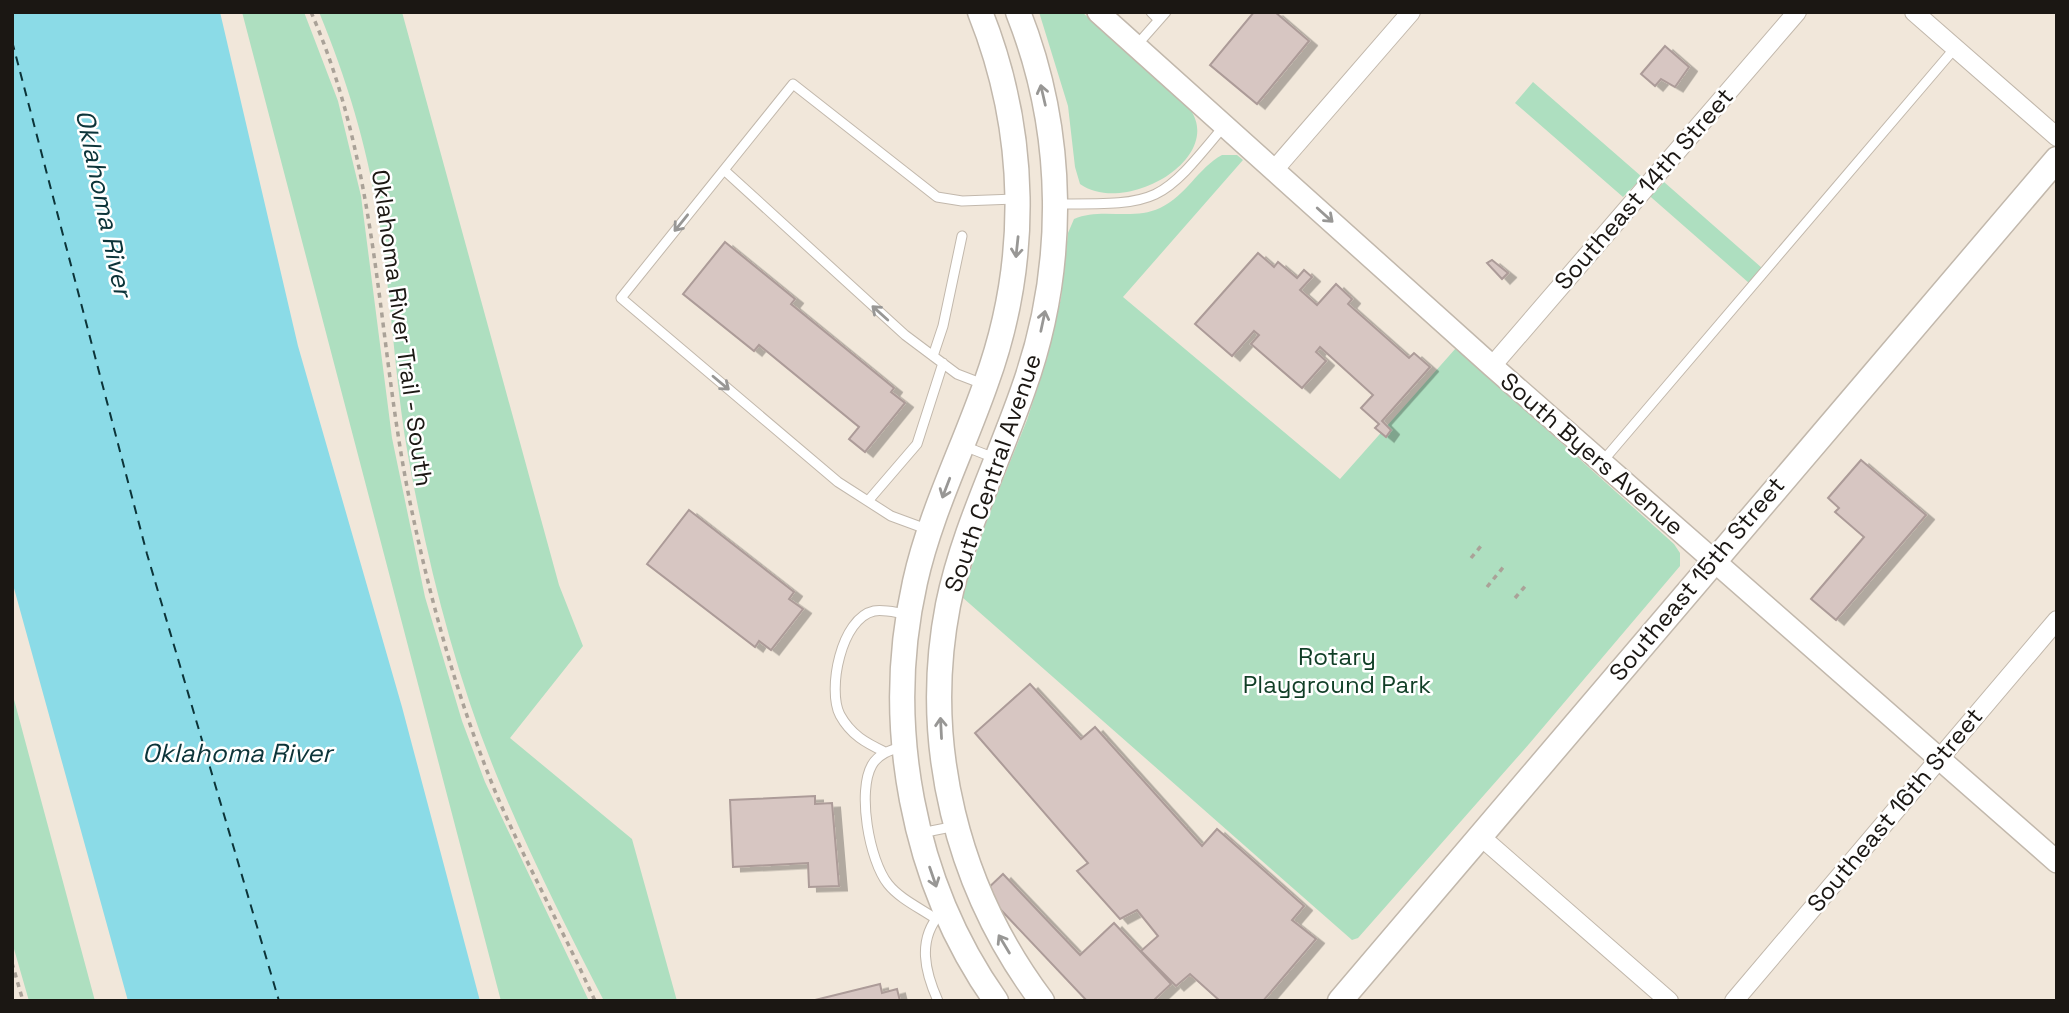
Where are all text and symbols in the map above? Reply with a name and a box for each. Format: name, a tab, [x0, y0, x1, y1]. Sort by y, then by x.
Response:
street label: Southeast 14th Street	[1547, 81, 1740, 296]
one-way arrow	[1036, 84, 1050, 107]
water label: Oklahoma River	[68, 106, 141, 303]
street label: Oklahoma River Trail - South	[365, 168, 440, 488]
one-way arrow	[1316, 207, 1334, 223]
one-way arrow	[674, 214, 689, 232]
one-way arrow	[1010, 235, 1023, 258]
one-way arrow	[872, 304, 889, 321]
one-way arrow	[1036, 310, 1050, 333]
street label: South Central Avenue	[937, 350, 1048, 596]
street label: South Byers Avenue	[1494, 365, 1690, 542]
one-way arrow	[712, 375, 730, 391]
street label: Southeast 15th Street	[1602, 470, 1791, 687]
one-way arrow	[939, 476, 952, 498]
park label: Rotary Playground Park	[1243, 641, 1431, 700]
street label: Southeast 16th Street	[1800, 701, 1989, 918]
one-way arrow	[934, 717, 947, 740]
water label: Oklahoma River	[142, 736, 335, 770]
one-way arrow	[927, 866, 940, 888]
one-way arrow	[997, 934, 1010, 955]

